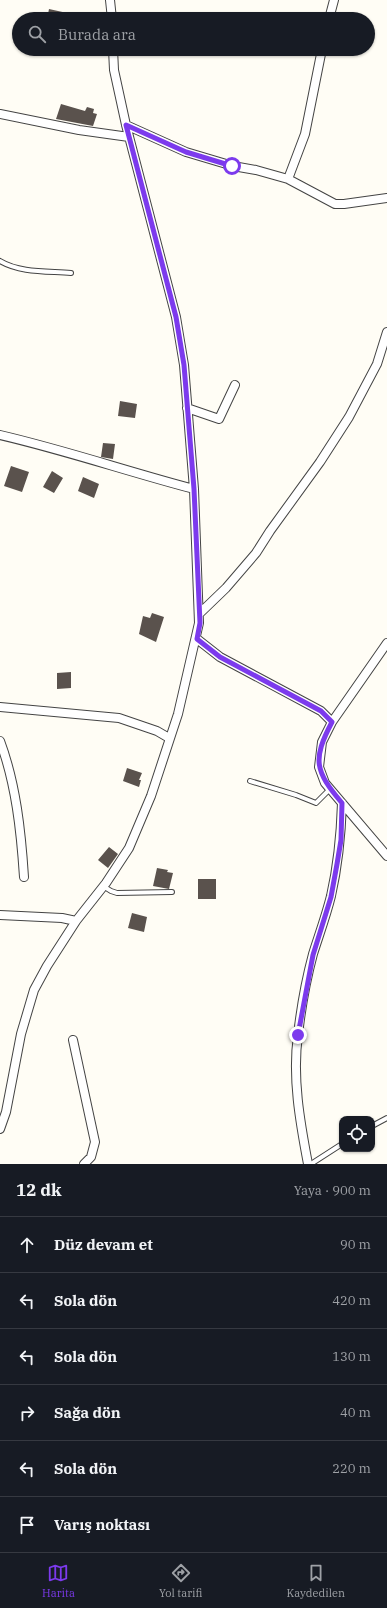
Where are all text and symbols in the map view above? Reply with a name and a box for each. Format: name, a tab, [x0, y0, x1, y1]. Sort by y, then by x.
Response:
search box	[12, 12, 375, 56]
icon: search	[26, 23, 48, 45]
text: Burada ara	[58, 25, 136, 44]
route start	[223, 157, 241, 175]
route end	[289, 1026, 307, 1044]
map controls	[339, 1116, 375, 1152]
button: locate	[339, 1116, 375, 1152]
text: 12 dk	[16, 1179, 62, 1201]
text: Yaya · 900 m	[294, 1182, 371, 1199]
icon: ahead	[16, 1234, 38, 1256]
text: Düz devam et	[54, 1235, 153, 1254]
text: 90 m	[340, 1236, 371, 1253]
icon: left	[16, 1290, 38, 1312]
text: Sola dön	[54, 1291, 117, 1310]
text: 420 m	[332, 1292, 371, 1309]
icon: left	[16, 1346, 38, 1368]
text: Sola dön	[54, 1347, 117, 1366]
text: 130 m	[332, 1348, 371, 1365]
icon: right	[16, 1402, 38, 1424]
text: Sağa dön	[54, 1403, 121, 1422]
text: 40 m	[340, 1404, 371, 1421]
icon: left	[16, 1458, 38, 1480]
text: Sola dön	[54, 1459, 117, 1478]
text: 220 m	[332, 1460, 371, 1477]
icon: arrive	[16, 1514, 38, 1536]
text: Varış noktası	[54, 1515, 150, 1534]
tab: Harita	[42, 1562, 75, 1600]
tab: Yol tarifi	[159, 1562, 202, 1600]
tab: Kaydedilen	[287, 1562, 345, 1600]

